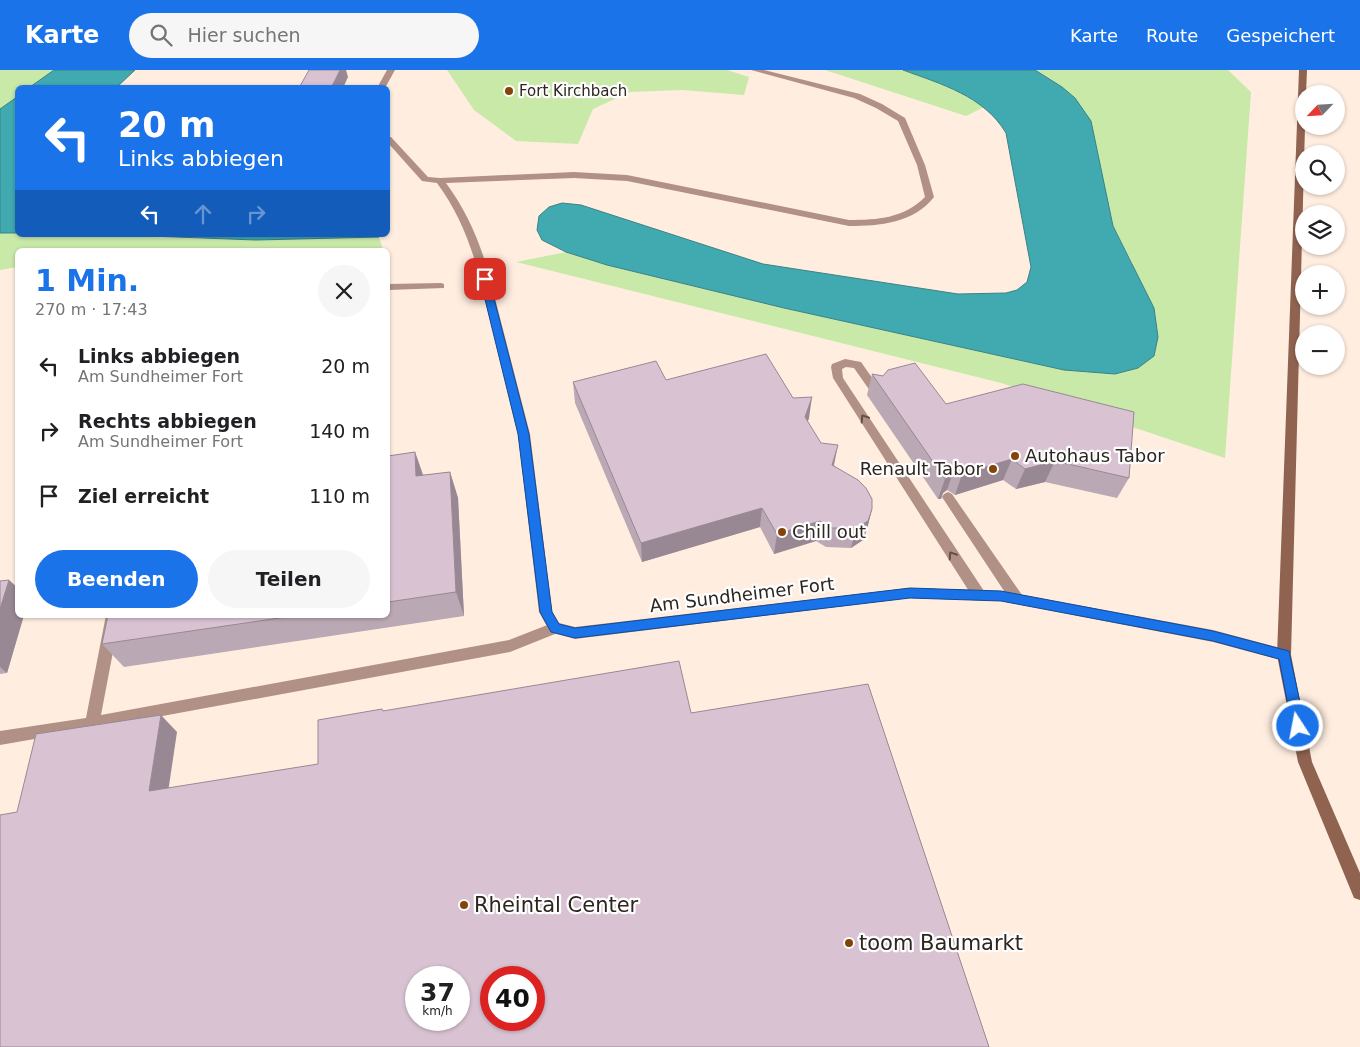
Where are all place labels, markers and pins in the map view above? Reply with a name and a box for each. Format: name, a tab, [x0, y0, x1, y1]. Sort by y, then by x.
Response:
place label: Fort Kirchbach	[519, 82, 627, 100]
marker: Fort Kirchbach	[503, 85, 515, 97]
pin	[464, 258, 506, 300]
place label: Autohaus Tabor	[1025, 445, 1165, 466]
marker: Autohaus Tabor	[1009, 450, 1021, 462]
place label: Renault Tabor	[860, 458, 984, 479]
marker: Renault Tabor	[987, 463, 999, 475]
place label: Chill out	[792, 521, 866, 542]
marker: Chill out	[776, 526, 788, 538]
place label: Rheintal Center	[474, 893, 639, 917]
marker: Rheintal Center	[458, 899, 470, 911]
place label: toom Baumarkt	[859, 931, 1023, 955]
marker: toom Baumarkt	[843, 937, 855, 949]

